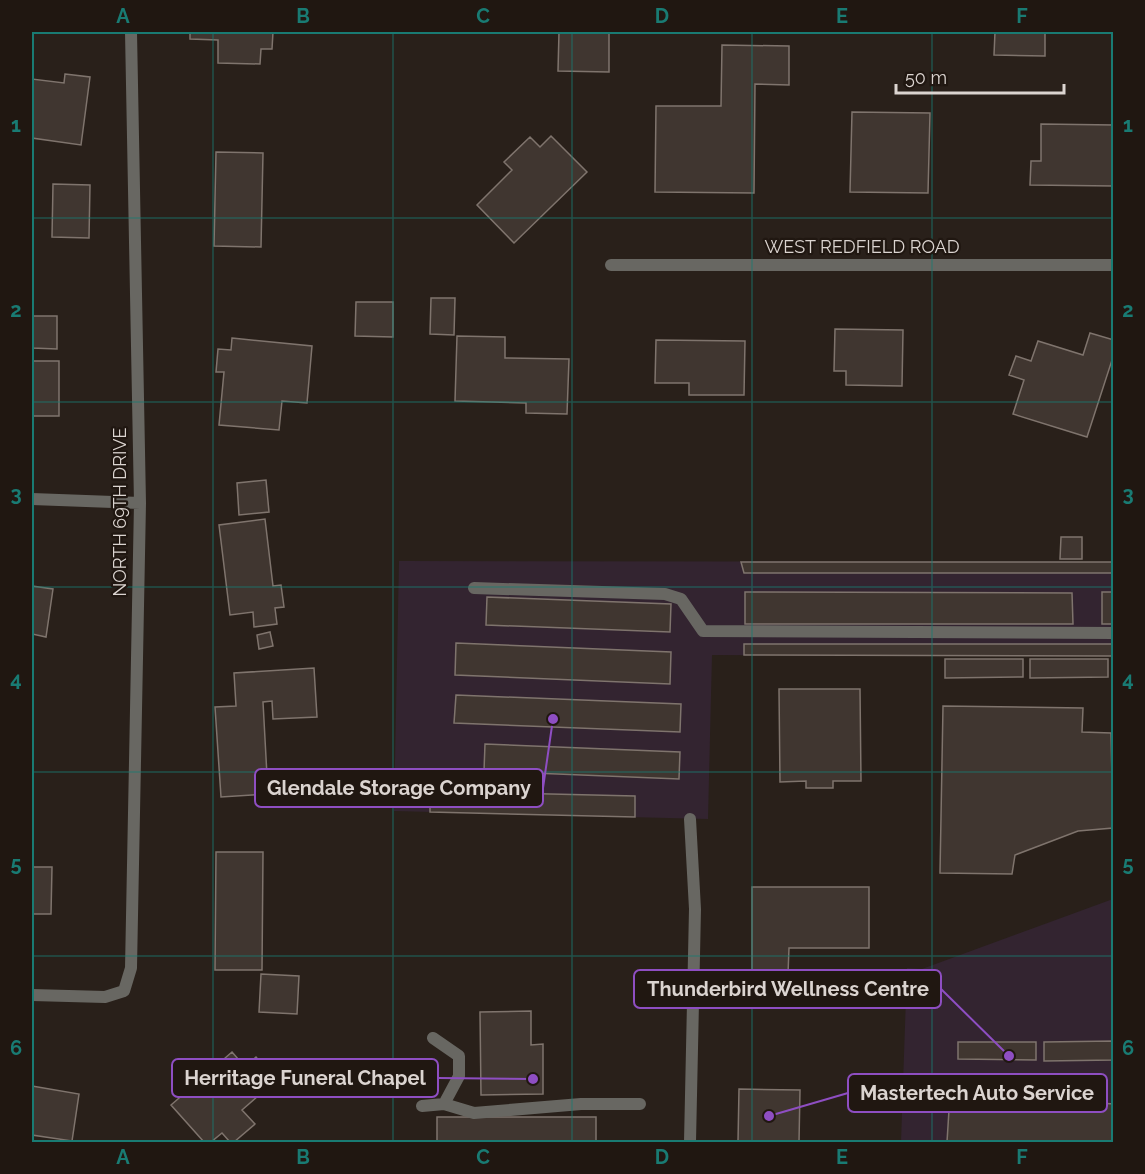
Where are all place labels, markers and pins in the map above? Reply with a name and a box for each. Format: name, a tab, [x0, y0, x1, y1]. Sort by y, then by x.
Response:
callout: Glendale Storage Company	[255, 769, 543, 807]
callout: Thunderbird Wellness Centre	[634, 970, 941, 1008]
callout: Herritage Funeral Chapel	[172, 1059, 438, 1097]
callout: Mastertech Auto Service	[848, 1074, 1107, 1112]

